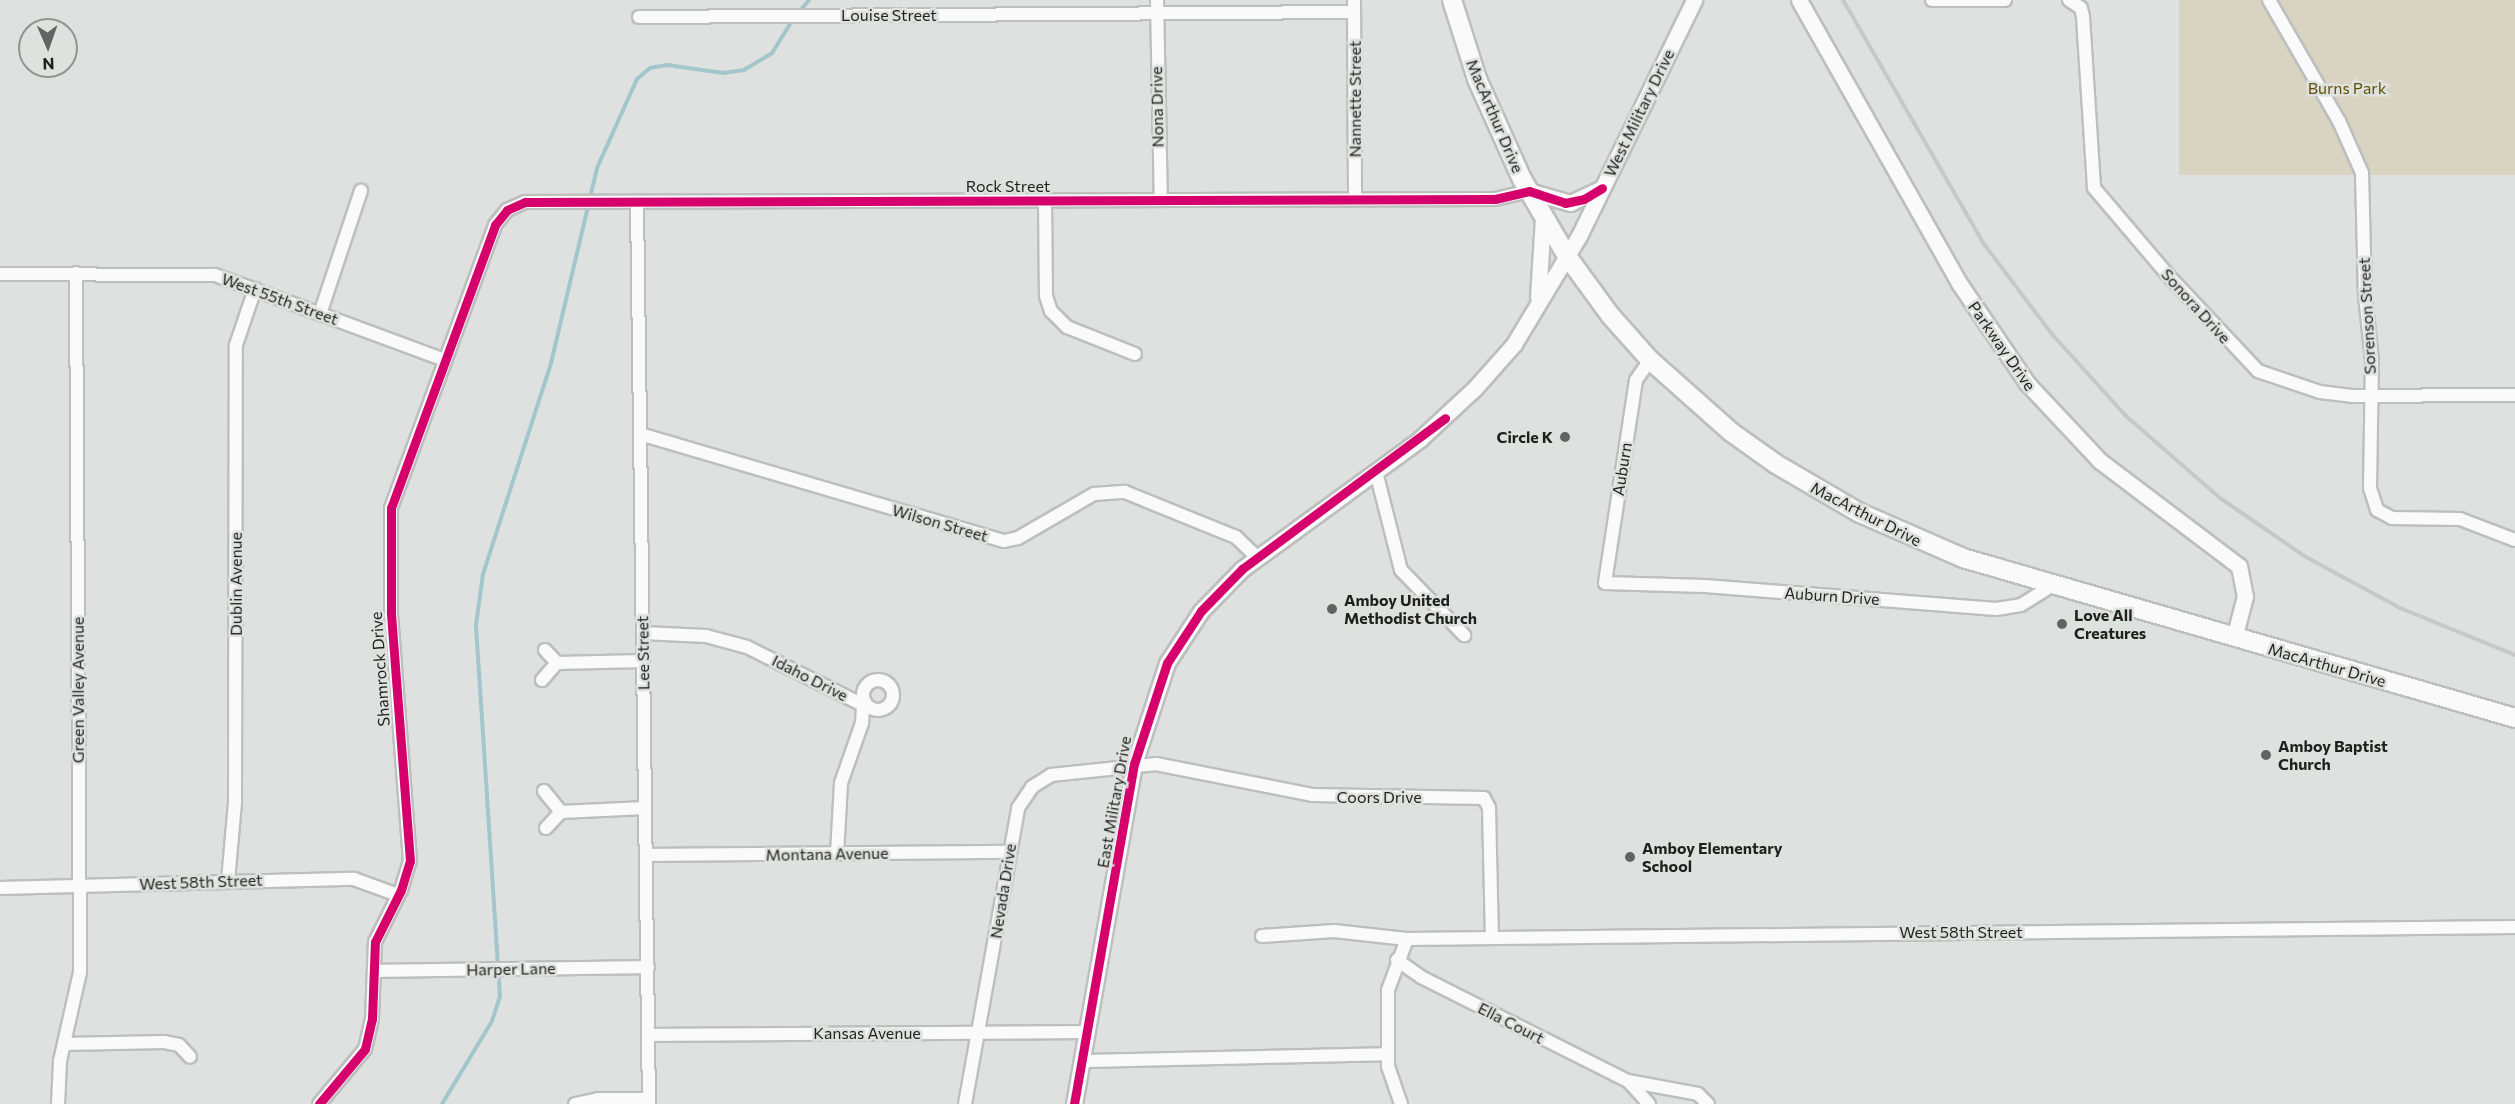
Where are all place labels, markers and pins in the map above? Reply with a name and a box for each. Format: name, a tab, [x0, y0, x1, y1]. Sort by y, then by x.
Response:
place label: Circle K	[1496, 427, 1553, 447]
marker: Circle K	[1558, 430, 1572, 444]
place label: Amboy United Methodist Church	[1344, 590, 1477, 628]
marker: Amboy United Methodist Church	[1325, 602, 1339, 616]
place label: Love All Creatures	[2074, 605, 2146, 643]
marker: Love All Creatures	[2055, 617, 2069, 631]
place label: Amboy Baptist Church	[2278, 736, 2388, 774]
marker: Amboy Baptist Church	[2259, 748, 2273, 762]
place label: Amboy Elementary School	[1642, 838, 1783, 876]
marker: Amboy Elementary School	[1623, 850, 1637, 864]

